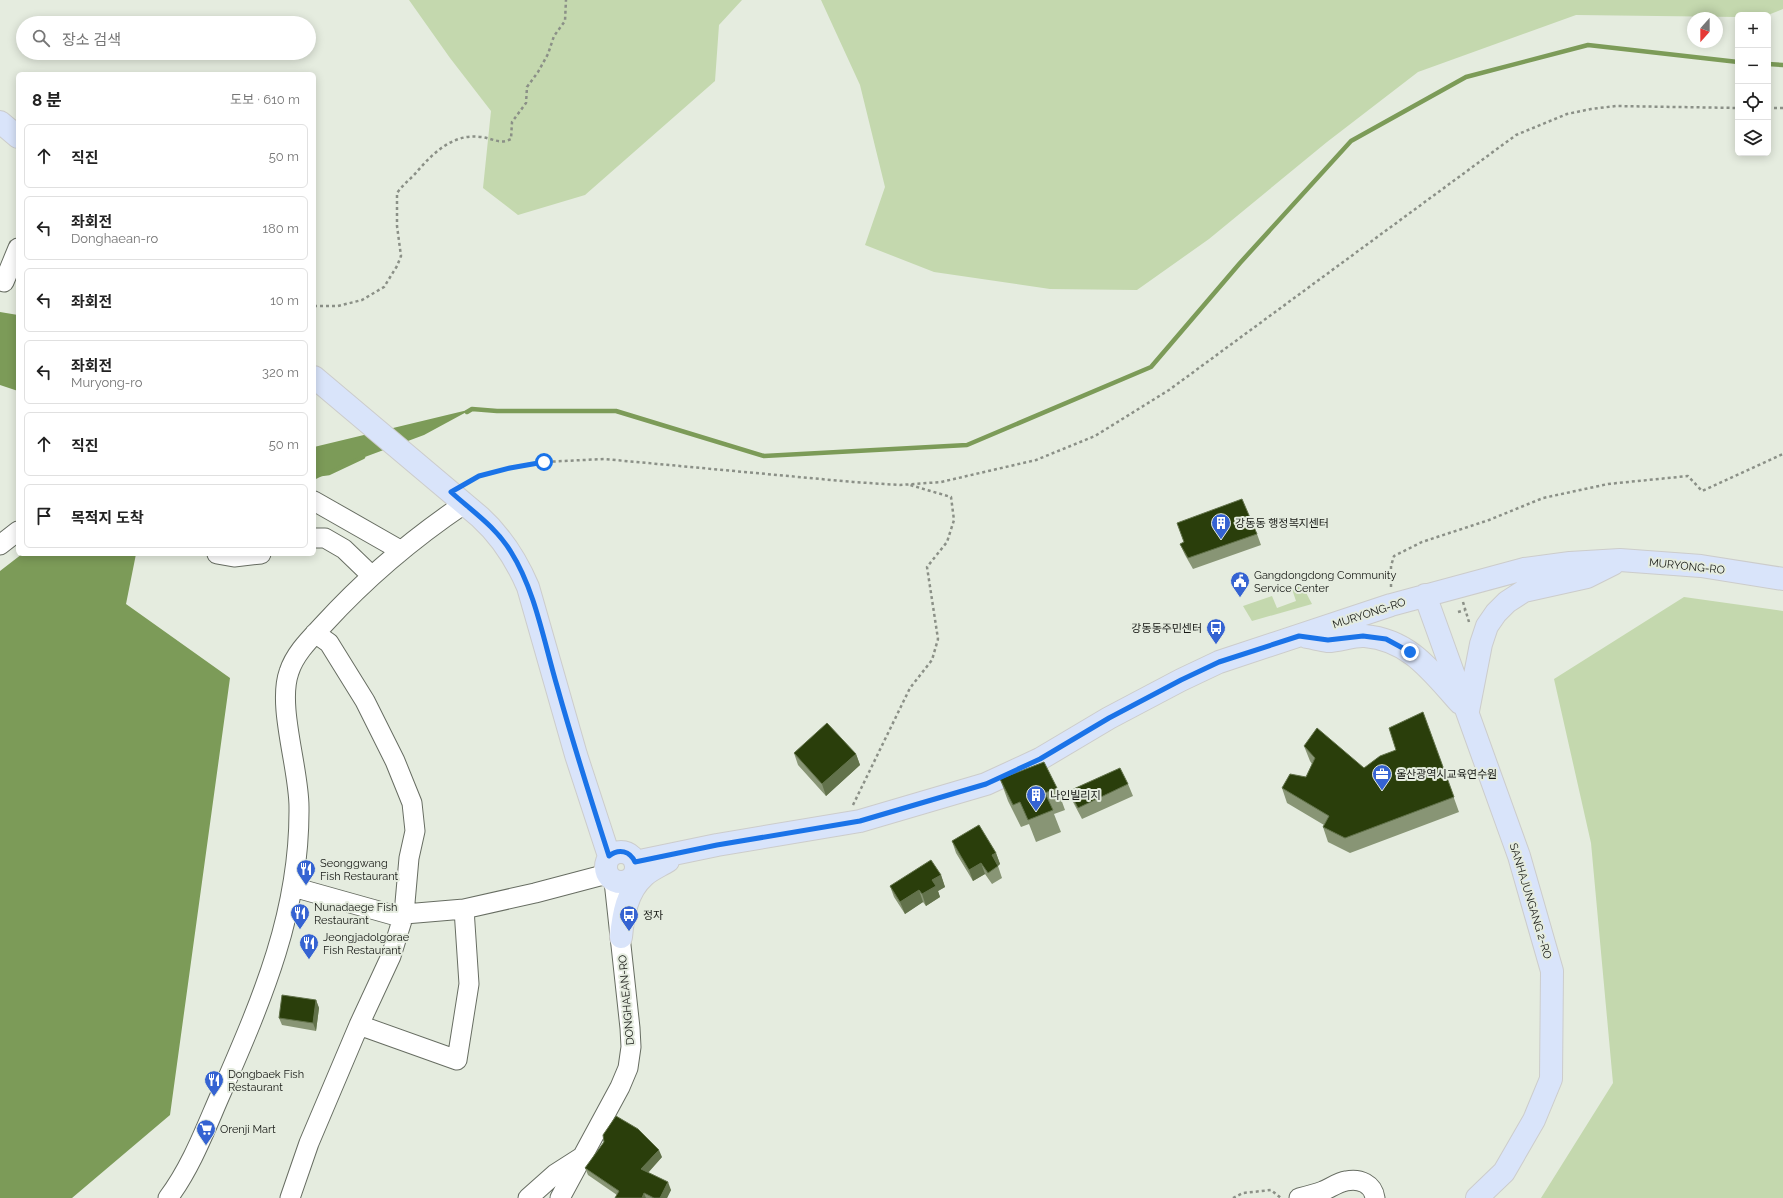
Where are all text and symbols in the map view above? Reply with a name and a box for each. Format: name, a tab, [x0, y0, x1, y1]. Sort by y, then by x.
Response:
north arrow	[1687, 12, 1723, 48]
map controls	[1735, 12, 1771, 156]
button: +	[1735, 12, 1771, 48]
search box	[16, 16, 316, 60]
icon: search	[30, 27, 52, 49]
text: 장소 검색	[62, 31, 121, 49]
button: −	[1735, 48, 1771, 84]
button: locate	[1735, 84, 1771, 120]
text: 8 분	[32, 90, 62, 110]
text: 도보 · 610 m	[230, 92, 300, 107]
button: layers	[1735, 120, 1771, 156]
icon: ahead	[33, 145, 55, 167]
text: 직진	[71, 149, 99, 167]
text: 50 m	[269, 149, 299, 164]
text: 좌회전	[71, 213, 112, 231]
icon: left	[33, 217, 55, 239]
text: 180 m	[263, 221, 299, 236]
text: Donghaean-ro	[71, 231, 158, 246]
icon: left	[33, 289, 55, 311]
text: 좌회전	[71, 293, 112, 311]
text: 10 m	[270, 293, 299, 308]
text: 좌회전	[71, 357, 112, 375]
icon: left	[33, 361, 55, 383]
text: 320 m	[262, 365, 299, 380]
text: Muryong-ro	[71, 375, 142, 390]
icon: ahead	[33, 433, 55, 455]
text: 직진	[71, 437, 99, 455]
text: 50 m	[269, 437, 299, 452]
route start	[535, 453, 553, 471]
icon: arrive	[33, 505, 55, 527]
text: 목적지 도착	[71, 509, 144, 527]
building icon: 강동동 행정복지센터	[1210, 512, 1232, 540]
place label: 강동동 행정복지센터	[1235, 517, 1329, 530]
street label: MURYONG-RO	[1648, 556, 1726, 577]
place label: Gangdongdong Community Service Center	[1254, 569, 1396, 595]
public building icon: Gangdongdong Community Service Center	[1229, 570, 1251, 598]
street label: MURYONG-RO	[1331, 596, 1407, 631]
bus stop icon: 강동동주민센터	[1205, 617, 1227, 645]
place label: 강동동주민센터	[1131, 622, 1202, 635]
route end	[1401, 643, 1419, 661]
office icon: 울산광역시교육연수원	[1371, 763, 1393, 791]
place label: 울산광역시교육연수원	[1396, 768, 1497, 781]
building icon: 나인빌리지	[1025, 784, 1047, 812]
place label: 나인빌리지	[1050, 789, 1101, 802]
street label: SANHAJUNGANG 2-RO	[1507, 842, 1554, 961]
place label: Seonggwang Fish Restaurant	[320, 857, 399, 883]
restaurant icon: Seonggwang Fish Restaurant	[295, 858, 317, 886]
place label: Nunadaege Fish Restaurant	[314, 901, 397, 927]
restaurant icon: Nunadaege Fish Restaurant	[289, 902, 311, 930]
bus stop icon: 정자	[618, 904, 640, 932]
place label: 정자	[643, 909, 663, 922]
place label: Jeongjadolgorae Fish Restaurant	[323, 931, 410, 957]
restaurant icon: Jeongjadolgorae Fish Restaurant	[298, 932, 320, 960]
street label: DONGHAEAN-RO	[616, 954, 637, 1046]
place label: Dongbaek Fish Restaurant	[228, 1068, 304, 1094]
restaurant icon: Dongbaek Fish Restaurant	[203, 1069, 225, 1097]
supermarket icon: Orenji Mart	[195, 1118, 217, 1146]
place label: Orenji Mart	[220, 1123, 276, 1136]

